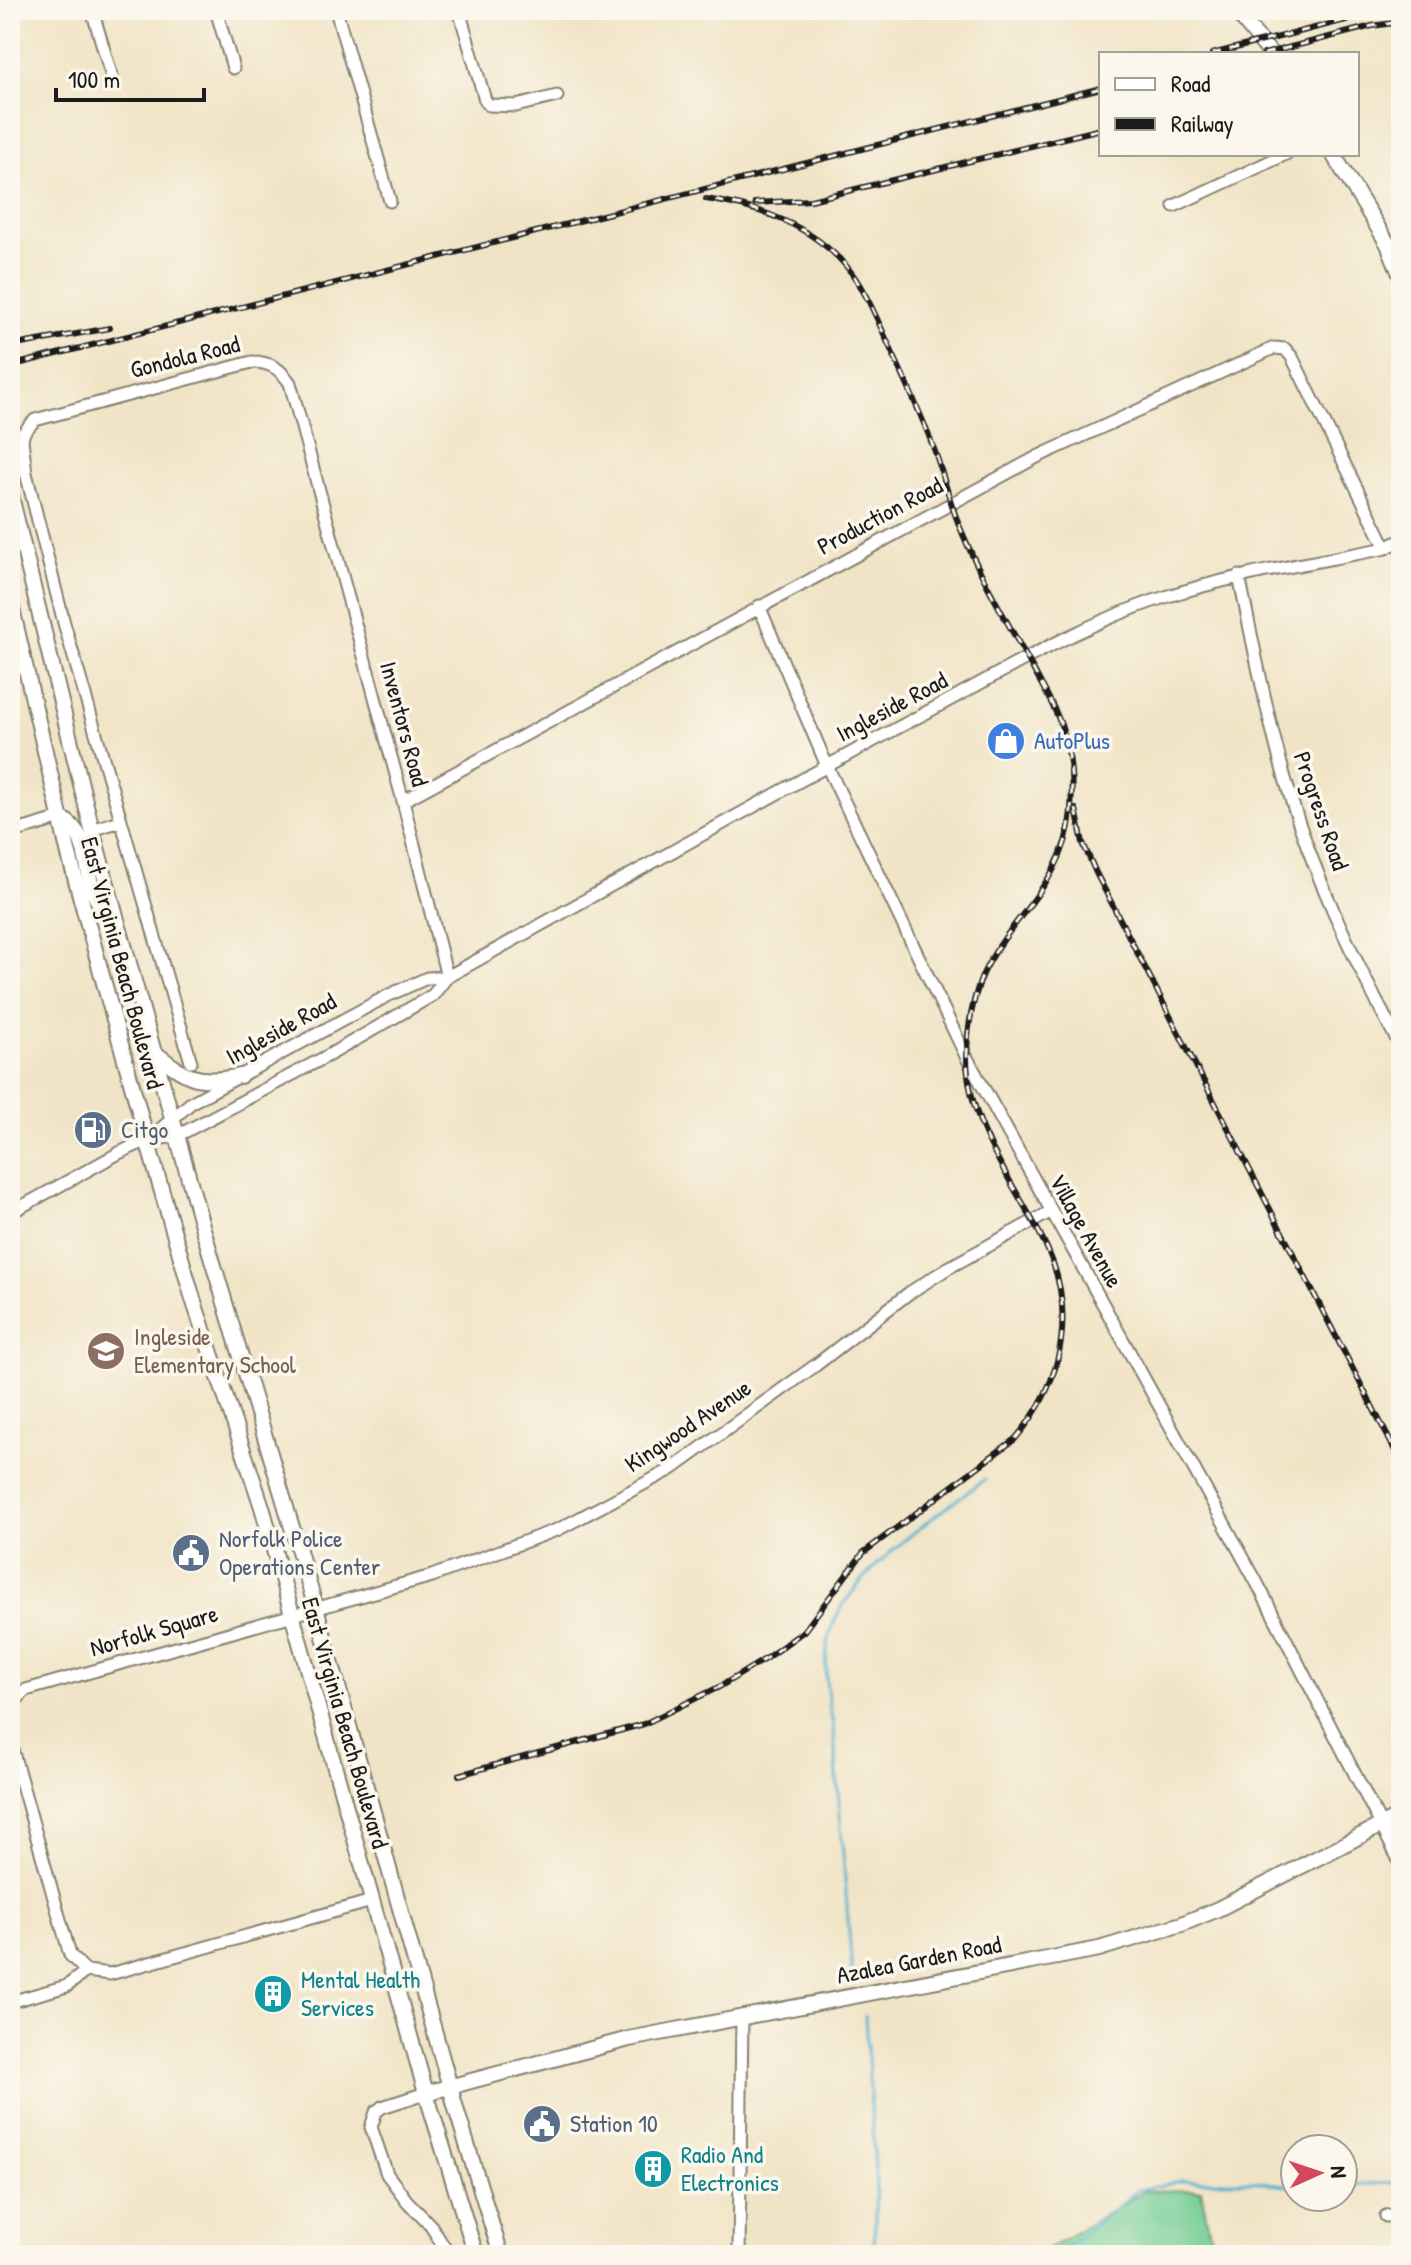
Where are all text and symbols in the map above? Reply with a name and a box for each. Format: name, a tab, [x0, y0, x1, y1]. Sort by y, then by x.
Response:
scale bar	[56, 52, 204, 102]
legend	[1099, 52, 1359, 156]
text: 100 m	[68, 63, 120, 95]
text: Road	[1171, 67, 1210, 99]
text: Railway	[1171, 107, 1234, 139]
street label: Gondola Road	[127, 327, 243, 385]
street label: Production Road	[811, 469, 948, 562]
street label: Inventors Road	[373, 658, 437, 790]
street label: Ingleside Road	[830, 663, 953, 749]
shop icon: AutoPlus	[985, 720, 1027, 762]
place label: AutoPlus	[1034, 724, 1110, 756]
street label: Progress Road	[1287, 747, 1357, 874]
street label: East Virginia Beach Boulevard	[74, 833, 172, 1092]
street label: Ingleside Road	[220, 985, 341, 1072]
fuel station icon: Citgo	[72, 1109, 114, 1151]
place label: Citgo	[121, 1113, 168, 1145]
street label: Village Avenue	[1043, 1168, 1131, 1293]
place label: Ingleside Elementary School	[134, 1320, 297, 1380]
school or university icon: Ingleside Elementary School	[85, 1330, 127, 1372]
street label: Kingwood Avenue	[618, 1371, 757, 1479]
place label: Norfolk Police Operations Center	[219, 1522, 380, 1582]
public building icon: Norfolk Police Operations Center	[170, 1532, 212, 1574]
street label: East Virginia Beach Boulevard	[295, 1594, 397, 1852]
street label: Norfolk Square	[86, 1596, 222, 1664]
street label: Azalea Garden Road	[834, 1927, 1004, 1991]
place label: Mental Health Services	[301, 1963, 420, 2023]
building icon: Mental Health Services	[252, 1973, 294, 2015]
public building icon: Station 10	[521, 2103, 563, 2145]
place label: Station 10	[570, 2107, 658, 2139]
north arrow	[1279, 2133, 1359, 2213]
place label: Radio And Electronics	[681, 2138, 779, 2198]
building icon: Radio And Electronics	[632, 2148, 674, 2190]
text: N	[1324, 2165, 1354, 2179]

